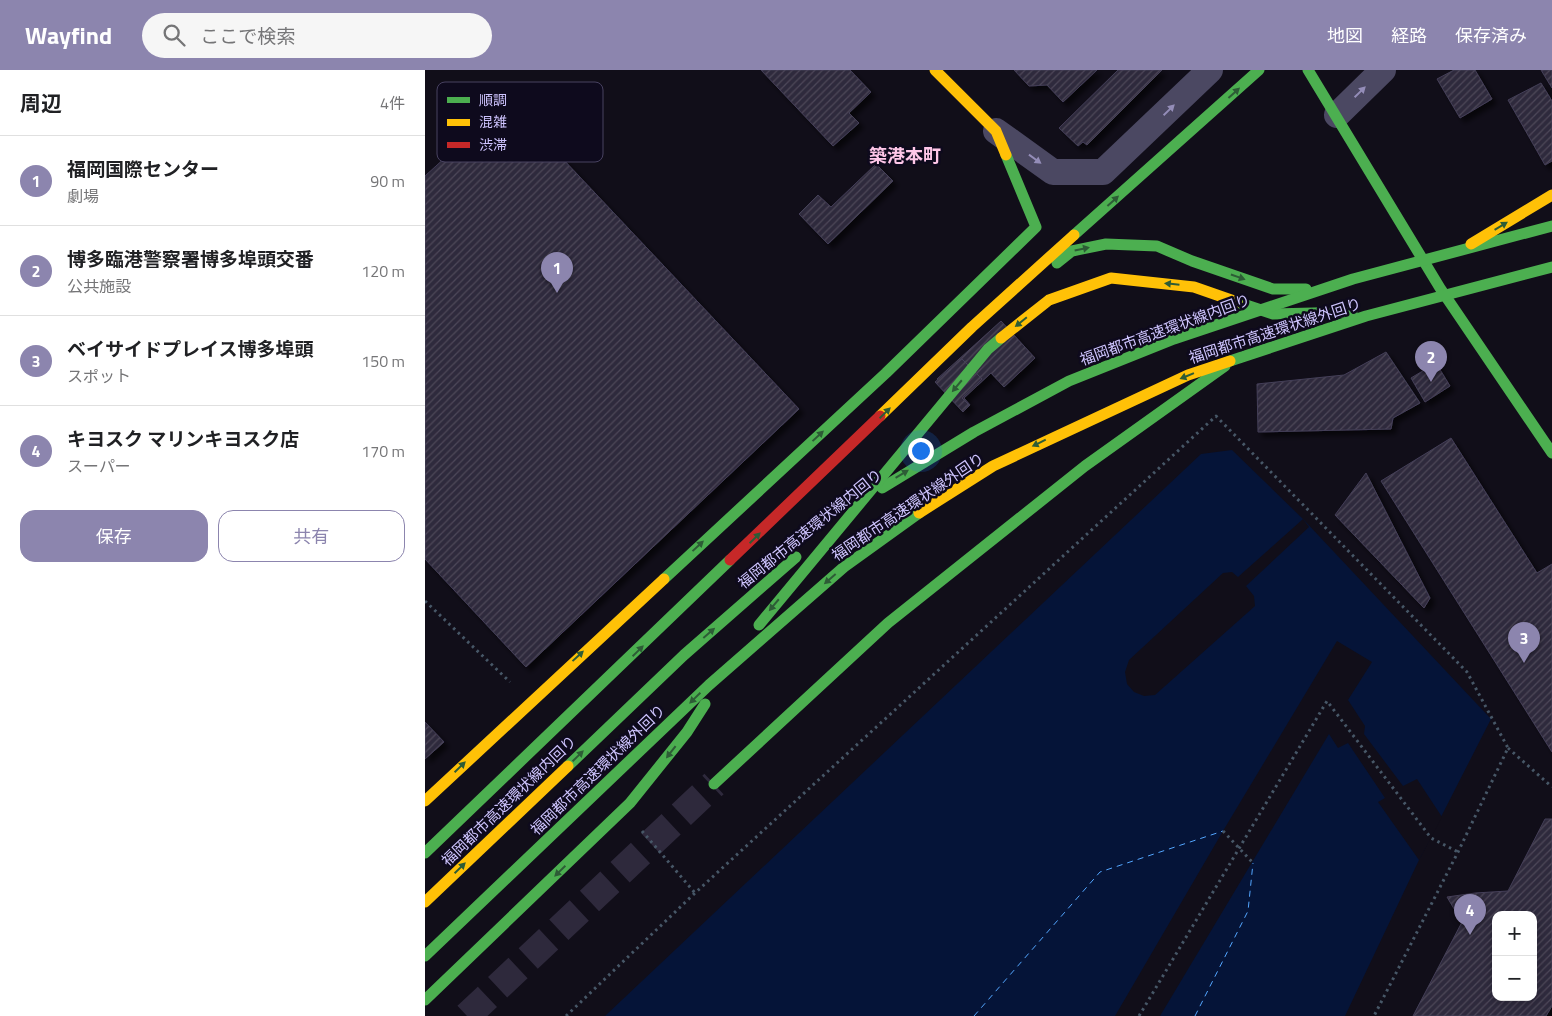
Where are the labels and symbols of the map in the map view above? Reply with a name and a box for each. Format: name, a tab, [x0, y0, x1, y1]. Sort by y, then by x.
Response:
legend	[437, 82, 603, 162]
one-way arrow	[1354, 86, 1366, 98]
one-way arrow	[1227, 87, 1239, 99]
text: 順調	[479, 89, 507, 110]
one-way arrow	[1162, 104, 1174, 116]
text: 混雑	[479, 111, 507, 132]
text: 渋滞	[479, 134, 507, 155]
district label: 築港本町	[869, 142, 941, 169]
one-way arrow	[1028, 154, 1042, 164]
one-way arrow	[1106, 196, 1119, 207]
one-way arrow	[1494, 222, 1508, 231]
one-way arrow	[1075, 245, 1090, 253]
pin: 1	[541, 252, 573, 293]
one-way arrow	[1231, 274, 1246, 281]
one-way arrow	[1163, 280, 1179, 288]
street label: 福岡都市高速環状線内回り	[1076, 288, 1253, 371]
street label: 福岡都市高速環状線外回り	[1186, 292, 1364, 369]
one-way arrow	[1015, 316, 1028, 327]
pin: 2	[1415, 341, 1447, 382]
one-way arrow	[1179, 372, 1194, 380]
one-way arrow	[952, 380, 963, 392]
one-way arrow	[878, 407, 890, 419]
one-way arrow	[811, 430, 823, 442]
your location	[908, 438, 934, 464]
one-way arrow	[1032, 440, 1046, 448]
street label: 福岡都市高速環状線外回り	[827, 447, 989, 566]
street label: 福岡都市高速環状線内回り	[732, 463, 887, 594]
one-way arrow	[896, 470, 909, 479]
one-way arrow	[748, 532, 760, 544]
one-way arrow	[692, 540, 704, 552]
one-way arrow	[824, 573, 836, 584]
one-way arrow	[768, 598, 780, 610]
pin: 3	[1508, 622, 1540, 663]
one-way arrow	[703, 627, 715, 639]
one-way arrow	[632, 645, 644, 657]
one-way arrow	[572, 650, 584, 662]
one-way arrow	[689, 692, 701, 704]
street label: 福岡都市高速環状線外回り	[525, 699, 670, 840]
street label: 福岡都市高速環状線内回り	[436, 730, 581, 871]
one-way arrow	[665, 745, 676, 758]
one-way arrow	[572, 750, 584, 762]
one-way arrow	[454, 761, 466, 773]
one-way arrow	[454, 862, 466, 874]
one-way arrow	[555, 865, 567, 877]
pin: 4	[1454, 894, 1486, 935]

